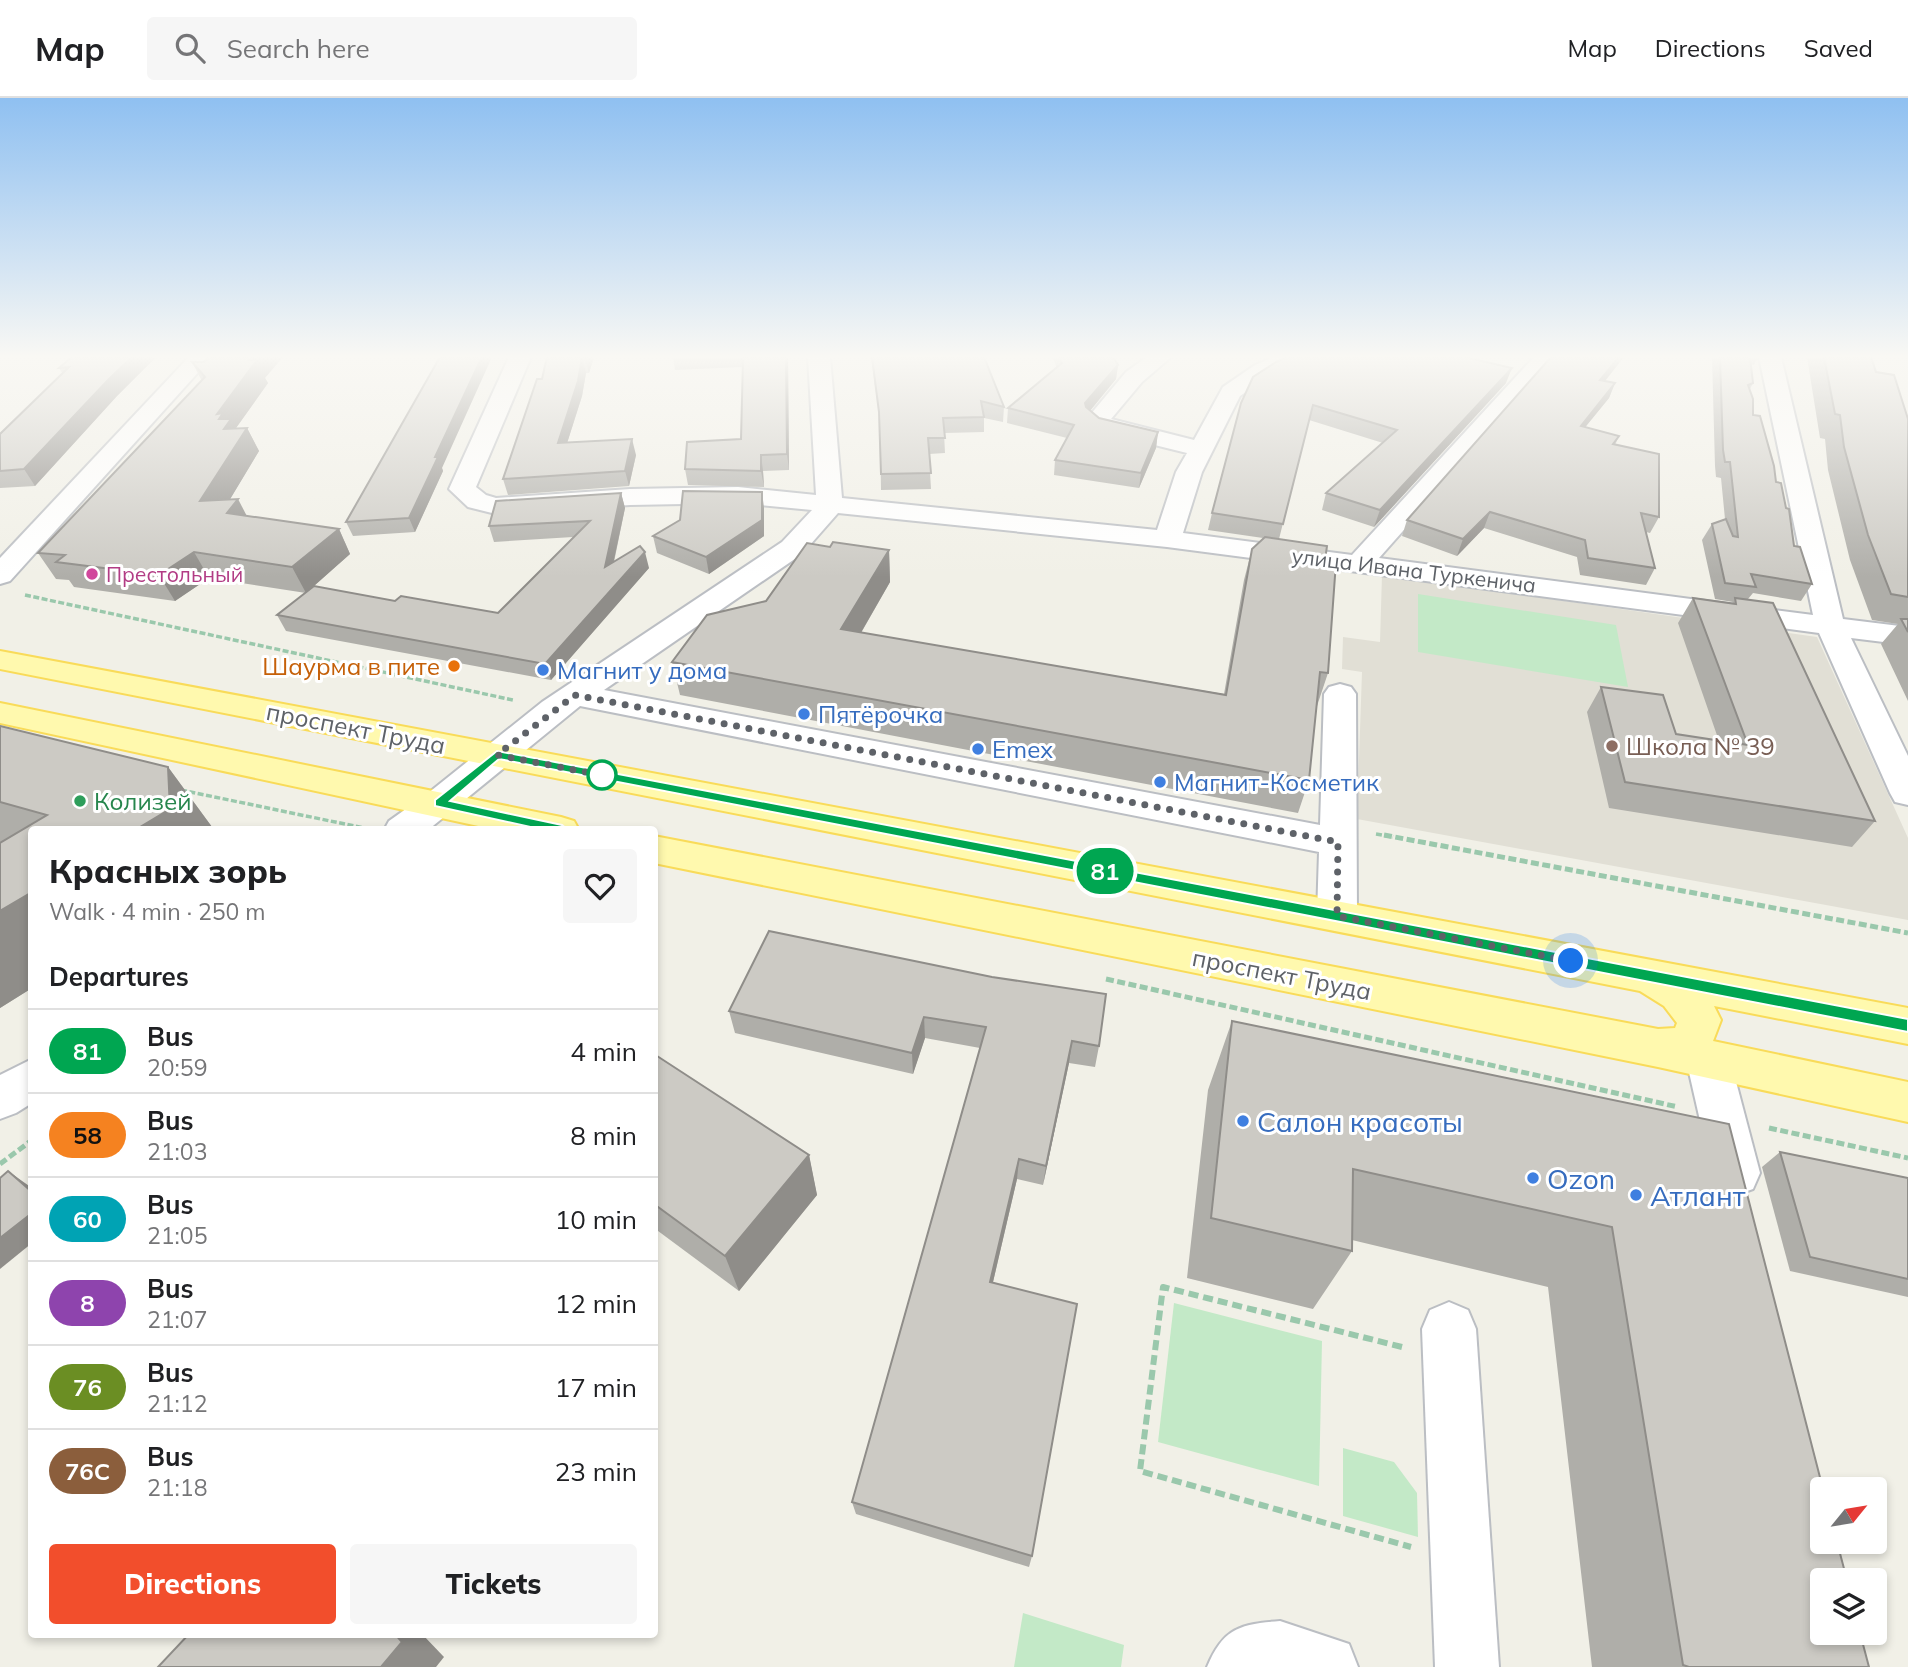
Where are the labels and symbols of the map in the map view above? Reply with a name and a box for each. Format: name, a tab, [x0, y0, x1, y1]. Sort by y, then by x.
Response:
street label: улица Ивана Туркенича	[1290, 542, 1538, 598]
place label: Престольный	[106, 561, 243, 587]
marker: Престольный	[84, 566, 100, 582]
place label: Шаурма в пите	[262, 651, 440, 681]
place label: Магнит у дома	[557, 655, 727, 685]
marker: Шаурма в пите	[446, 658, 462, 674]
marker: Магнит у дома	[535, 662, 551, 678]
street label: проспект Труда	[264, 696, 448, 760]
place label: Пятёрочка	[818, 699, 943, 729]
marker: Пятёрочка	[796, 706, 812, 722]
place label: Школа № 39	[1626, 731, 1775, 761]
place label: Emex	[992, 734, 1053, 764]
marker: Школа № 39	[1604, 738, 1620, 754]
marker: Emex	[970, 741, 986, 757]
unlabelled marker	[587, 760, 617, 790]
place label: Магнит-Косметик	[1174, 767, 1379, 797]
marker: Магнит-Косметик	[1152, 774, 1168, 790]
place label: Колизей	[94, 786, 191, 816]
marker: Колизей	[72, 793, 88, 809]
line badge: 81	[1074, 848, 1136, 894]
street label: проспект Труда	[1190, 942, 1374, 1006]
your location	[1553, 943, 1588, 978]
place label: Салон красоты	[1257, 1104, 1463, 1139]
marker: Салон красоты	[1235, 1113, 1251, 1129]
place label: Ozon	[1547, 1161, 1615, 1196]
marker: Ozon	[1525, 1170, 1541, 1186]
place label: Атлант	[1650, 1178, 1746, 1213]
marker: Атлант	[1628, 1187, 1644, 1203]
north arrow	[1810, 1477, 1886, 1554]

